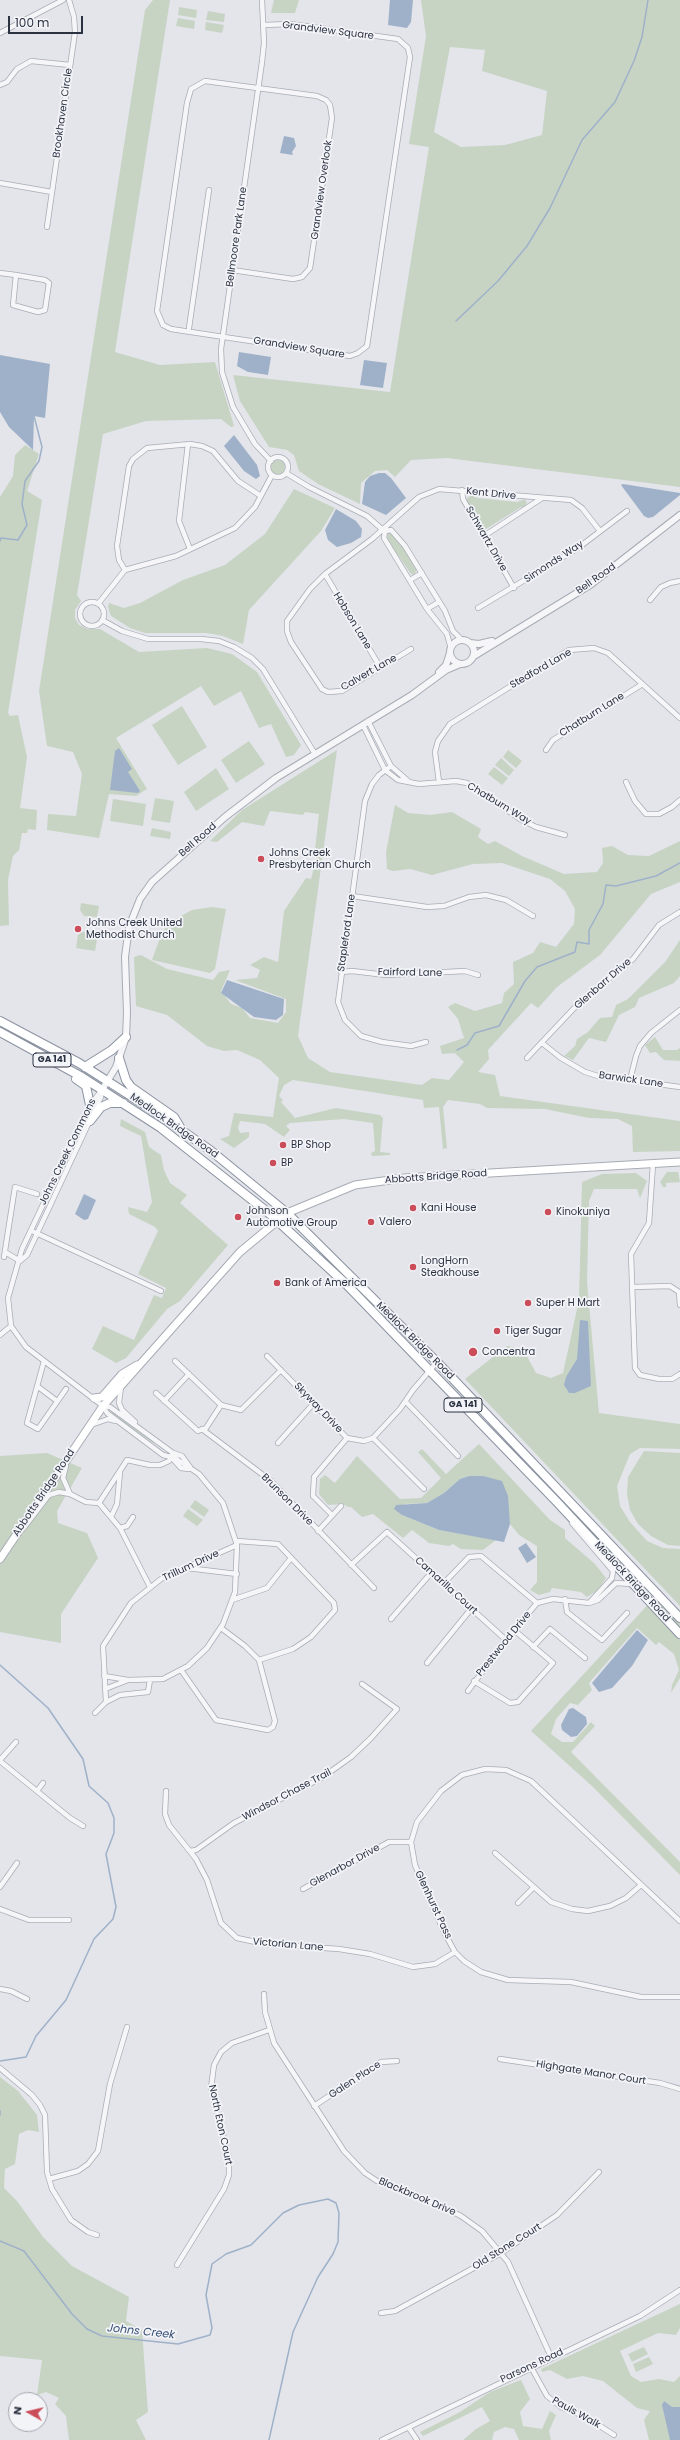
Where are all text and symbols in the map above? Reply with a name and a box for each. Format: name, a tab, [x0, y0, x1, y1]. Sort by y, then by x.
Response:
scale bar	[10, 8, 85, 34]
text: 100 m	[15, 14, 49, 31]
street label: Grandview Square	[281, 19, 375, 43]
street label: Brookhaven Circle	[51, 67, 75, 159]
street label: Grandview Overlook	[309, 139, 335, 241]
street label: Bellmoore Park Lane	[224, 186, 250, 288]
street label: Grandview Square	[252, 335, 346, 361]
street label: Kent Drive	[466, 485, 516, 503]
street label: Schwartz Drive	[463, 504, 509, 574]
street label: Simonds Way	[522, 538, 586, 586]
street label: Bell Road	[574, 561, 618, 597]
street label: Hobson Lane	[330, 590, 374, 652]
street label: Stedford Lane	[508, 647, 574, 691]
street label: Calvert Lane	[339, 652, 399, 694]
street label: Chatburn Lane	[557, 690, 627, 740]
street label: Chatburn Way	[465, 780, 533, 828]
street label: Bell Road	[177, 820, 219, 860]
place label: Johns Creek Presbyterian Church	[269, 847, 371, 870]
marker: Johns Creek Presbyterian Church	[256, 854, 266, 864]
street label: Stapleford Lane	[336, 893, 358, 973]
place label: Johns Creek United Methodist Church	[86, 917, 182, 940]
marker: Johns Creek United Methodist Church	[73, 924, 83, 934]
street label: Glenbarr Drive	[572, 956, 634, 1012]
street label: Fairford Lane	[378, 966, 442, 980]
road number: GA 141	[33, 1053, 71, 1067]
street label: Barwick Lane	[598, 1070, 664, 1090]
street label: Medlock Bridge Road	[128, 1091, 220, 1161]
street label: Johns Creek Commons	[37, 1097, 99, 1207]
place label: BP Shop	[291, 1139, 331, 1151]
marker: BP Shop	[278, 1140, 288, 1150]
place label: BP	[281, 1157, 293, 1169]
marker: BP	[268, 1158, 278, 1168]
street label: Abbotts Bridge Road	[384, 1167, 488, 1187]
place label: Kani House	[421, 1202, 476, 1214]
marker: Kani House	[408, 1203, 418, 1213]
place label: Johnson Automotive Group	[246, 1205, 338, 1228]
place label: Kinokuniya	[556, 1206, 610, 1218]
marker: Kinokuniya	[543, 1207, 553, 1217]
marker: Johnson Automotive Group	[233, 1212, 243, 1222]
place label: Valero	[379, 1216, 411, 1228]
marker: Valero	[366, 1217, 376, 1227]
place label: LongHorn Steakhouse	[421, 1255, 479, 1278]
marker: LongHorn Steakhouse	[408, 1262, 418, 1272]
place label: Bank of America	[285, 1277, 367, 1289]
marker: Bank of America	[272, 1278, 282, 1288]
place label: Super H Mart	[536, 1297, 600, 1309]
marker: Super H Mart	[523, 1298, 533, 1308]
street label: Medlock Bridge Road	[374, 1300, 456, 1382]
place label: Tiger Sugar	[505, 1325, 562, 1337]
marker: Tiger Sugar	[492, 1326, 502, 1336]
marker: Concentra	[467, 1346, 479, 1358]
place label: Concentra	[482, 1346, 535, 1358]
street label: Skyway Drive	[291, 1380, 345, 1436]
road number: GA 141	[444, 1398, 482, 1412]
street label: Abbotts Bridge Road	[10, 1447, 78, 1539]
street label: Brunson Drive	[259, 1472, 315, 1528]
street label: Medlock Bridge Road	[592, 1540, 672, 1624]
street label: Trillum Drive	[161, 1548, 221, 1584]
street label: Camarilla Court	[412, 1555, 480, 1617]
street label: Prestwood Drive	[474, 1609, 534, 1679]
street label: Windsor Chase Trail	[240, 1766, 334, 1824]
street label: Glenarbor Drive	[308, 1842, 382, 1890]
street label: Glenhurst Pass	[412, 1869, 454, 1941]
street label: Victorian Lane	[252, 1936, 324, 1954]
street label: Highgate Manor Court	[535, 2058, 647, 2088]
street label: Galen Place	[327, 2059, 383, 2101]
street label: North Eton Court	[206, 2084, 234, 2166]
street label: Blackbrook Drive	[377, 2175, 457, 2219]
street label: Old Stone Court	[470, 2221, 544, 2273]
water label: Johns Creek	[107, 2322, 175, 2342]
street label: Parsons Road	[499, 2346, 565, 2386]
north arrow	[8, 2392, 48, 2432]
street label: Pauls Walk	[550, 2395, 602, 2431]
text: N	[9, 2405, 26, 2416]

